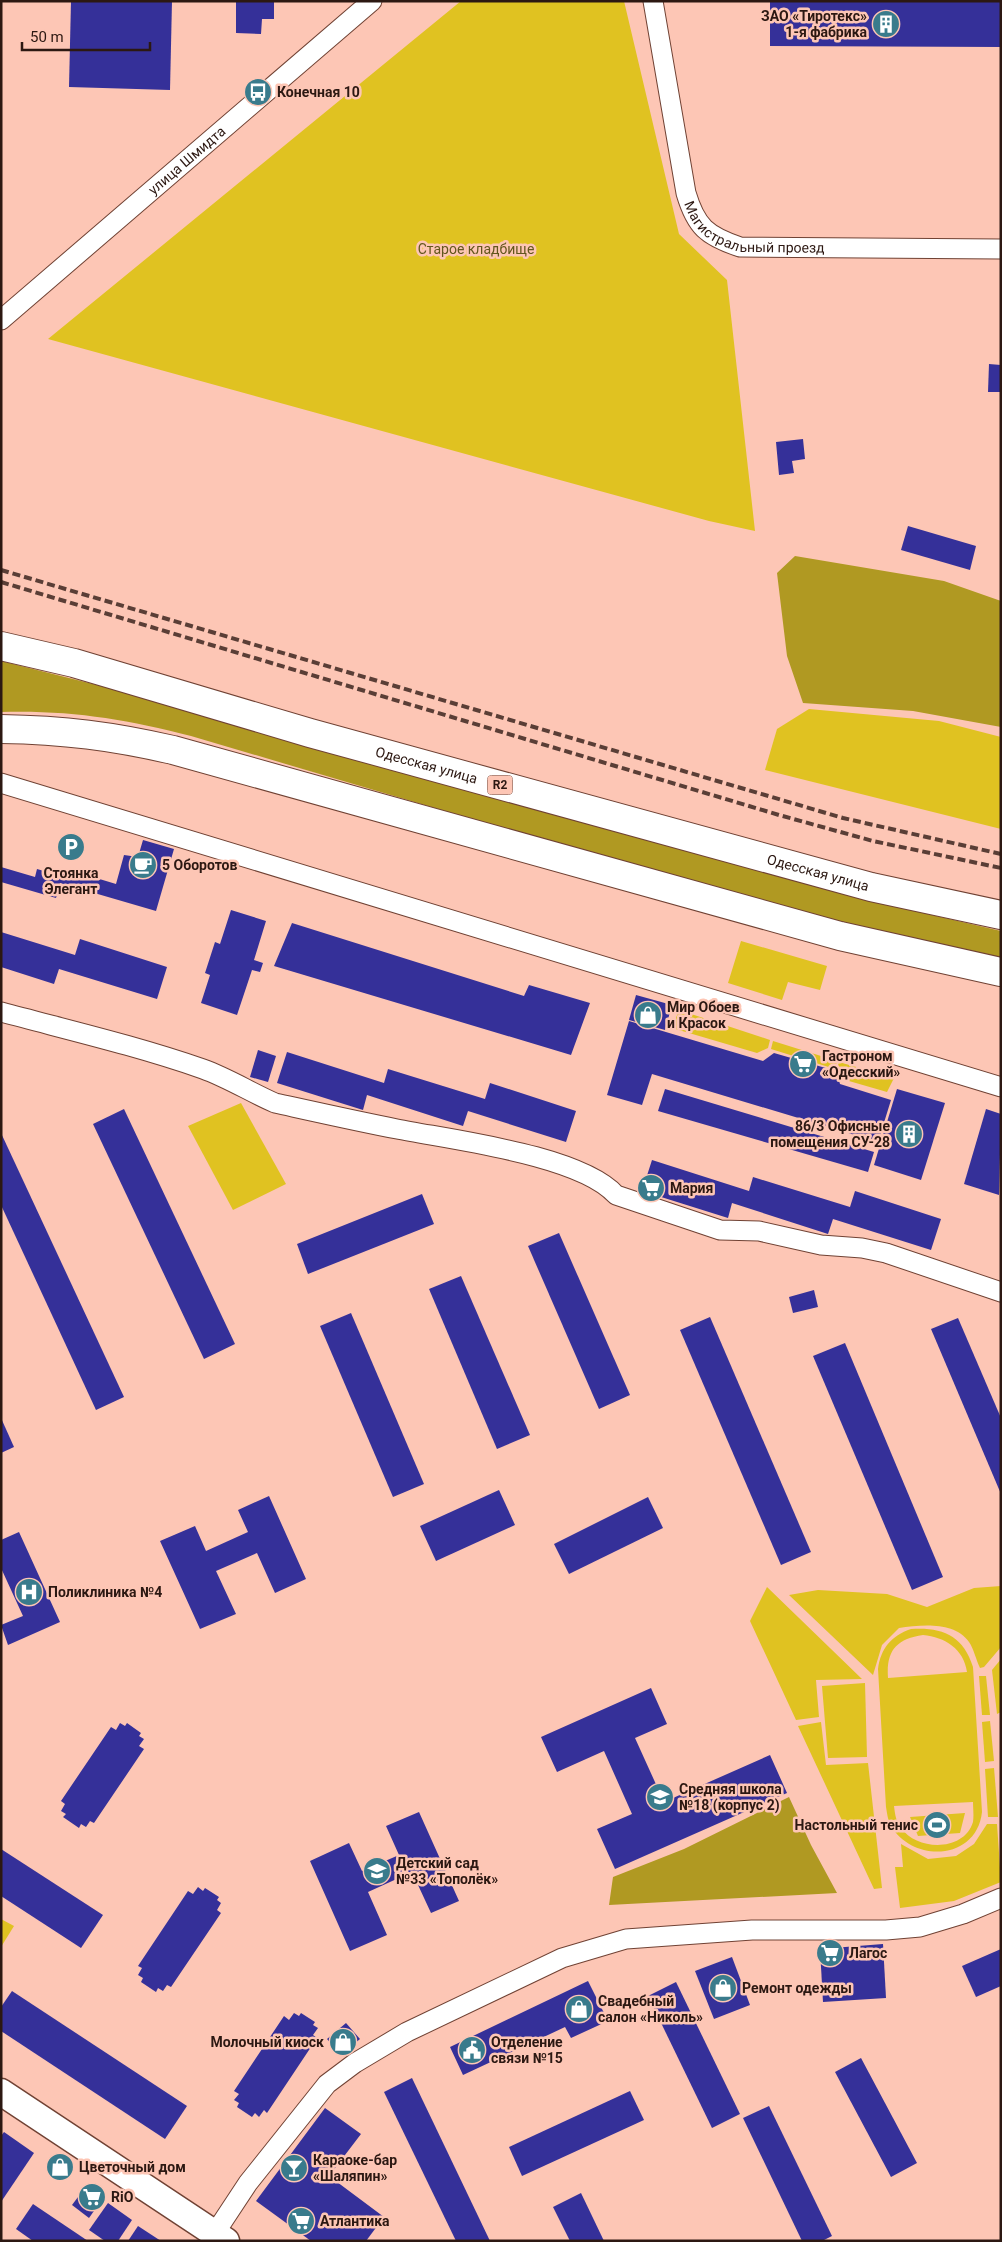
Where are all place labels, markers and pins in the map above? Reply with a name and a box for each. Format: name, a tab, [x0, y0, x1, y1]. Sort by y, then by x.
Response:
place label: ЗАО «Тиротекс» 1-я фабрика	[761, 8, 868, 40]
building icon: ЗАО «Тиротекс» 1-я фабрика	[871, 9, 901, 39]
bus stop icon: Конечная 10	[243, 77, 273, 107]
place label: Конечная 10	[277, 84, 360, 100]
parking icon: Стоянка Элегант	[56, 832, 86, 862]
cafe icon: 5 Оборотов	[128, 850, 158, 880]
place label: 5 Оборотов	[162, 857, 237, 873]
place label: Стоянка Элегант	[43, 865, 99, 897]
place label: Мир Обоев и Красок	[667, 999, 740, 1031]
shop icon: Мир Обоев и Красок	[633, 1000, 663, 1030]
place label: Гастроном «Одесский»	[822, 1048, 900, 1080]
supermarket icon: Гастроном «Одесский»	[788, 1049, 818, 1079]
place label: 86/3 Офисные помещения СУ-28	[770, 1118, 890, 1150]
building icon: 86/3 Офисные помещения СУ-28	[894, 1119, 924, 1149]
supermarket icon: Мария	[636, 1173, 666, 1203]
place label: Мария	[670, 1180, 713, 1196]
hospital icon: Поликлиника №4	[14, 1577, 44, 1607]
place label: Поликлиника №4	[48, 1584, 162, 1600]
place label: Средняя школа №18 (корпус 2)	[679, 1781, 782, 1814]
school or university icon: Средняя школа №18 (корпус 2)	[645, 1782, 675, 1812]
sports icon: Настольный тенис	[922, 1810, 952, 1840]
place label: Настольный тенис	[795, 1817, 918, 1833]
place label: Детский сад №33 «Тополёк»	[396, 1855, 498, 1887]
school or university icon: Детский сад №33 «Тополёк»	[362, 1856, 392, 1886]
supermarket icon: Лагос	[815, 1938, 845, 1968]
place label: Лагос	[849, 1945, 887, 1961]
shop icon: Ремонт одежды	[708, 1973, 738, 2003]
place label: Ремонт одежды	[742, 1980, 852, 1996]
place label: Свадебный салон «Николь»	[598, 1993, 703, 2025]
shop icon: Свадебный салон «Николь»	[564, 1994, 594, 2024]
shop icon: Молочный киоск	[328, 2027, 358, 2057]
place label: Молочный киоск	[211, 2034, 324, 2050]
place label: Отделение связи №15	[491, 2034, 563, 2066]
public building icon: Отделение связи №15	[457, 2035, 487, 2065]
shop icon: Цветочный дом	[45, 2152, 75, 2182]
place label: Караоке-бар «Шаляпин»	[313, 2152, 397, 2184]
bar icon: Караоке-бар «Шаляпин»	[279, 2153, 309, 2183]
place label: Цветочный дом	[79, 2159, 186, 2175]
supermarket icon: RiO	[77, 2182, 107, 2212]
place label: RiO	[111, 2189, 134, 2205]
supermarket icon: Атлантика	[286, 2206, 316, 2236]
place label: Атлантика	[320, 2213, 390, 2229]

